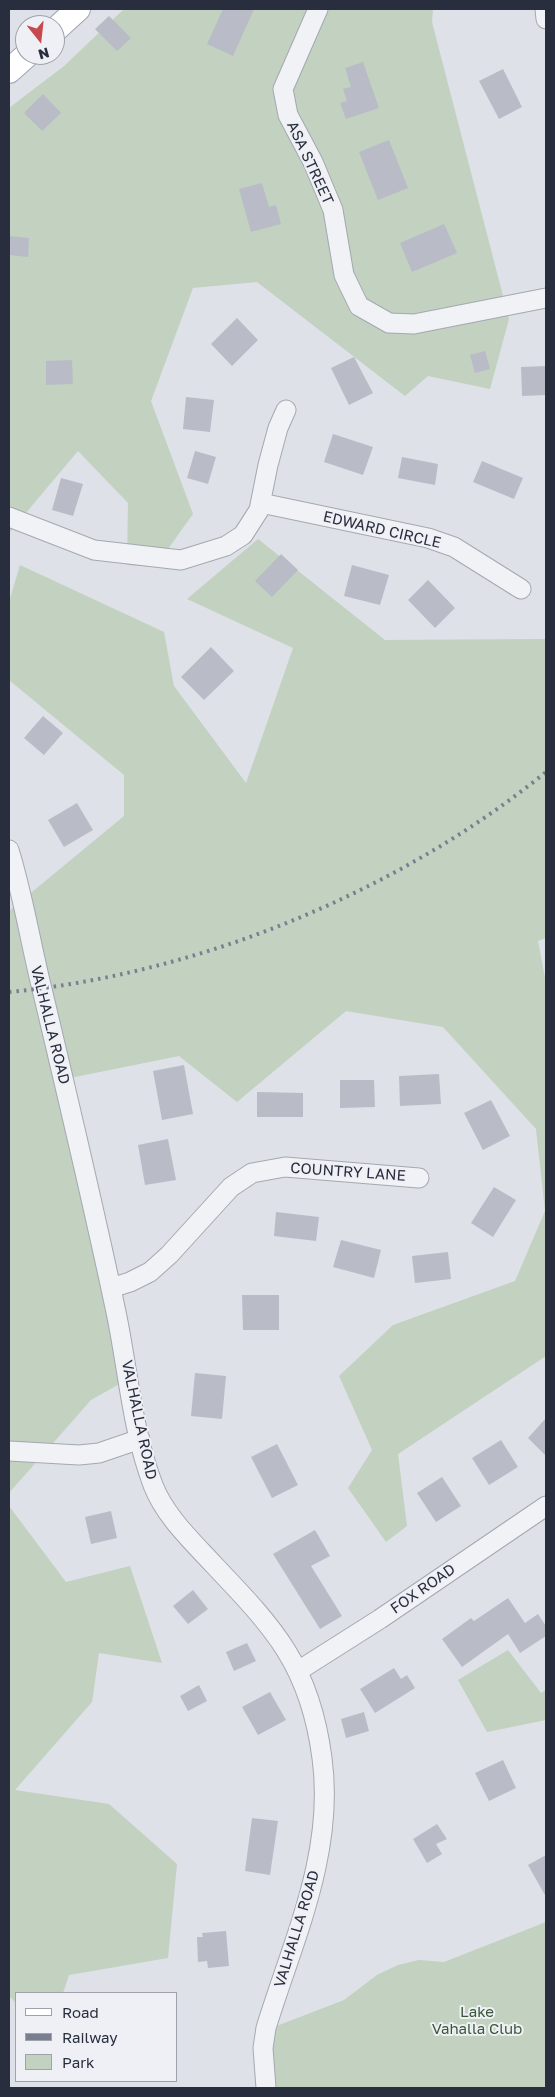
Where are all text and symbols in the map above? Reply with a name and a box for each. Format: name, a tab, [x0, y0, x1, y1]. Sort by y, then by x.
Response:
north arrow	[15, 15, 65, 65]
text: N	[37, 44, 51, 64]
street label: ASA STREET	[283, 118, 337, 208]
street label: EDWARD CIRCLE	[321, 508, 443, 552]
street label: VALHALLA ROAD	[27, 964, 73, 1086]
street label: COUNTRY LANE	[290, 1159, 406, 1185]
street label: VALHALLA ROAD	[118, 1359, 160, 1481]
street label: FOX ROAD	[387, 1560, 459, 1618]
street label: VALHALLA ROAD	[271, 1868, 323, 1990]
legend	[15, 1992, 178, 2082]
text: Road	[62, 2003, 99, 2021]
park label: Lake Vahalla Club	[432, 2003, 522, 2038]
text: Railway	[62, 2028, 118, 2046]
text: Park	[62, 2053, 94, 2071]

